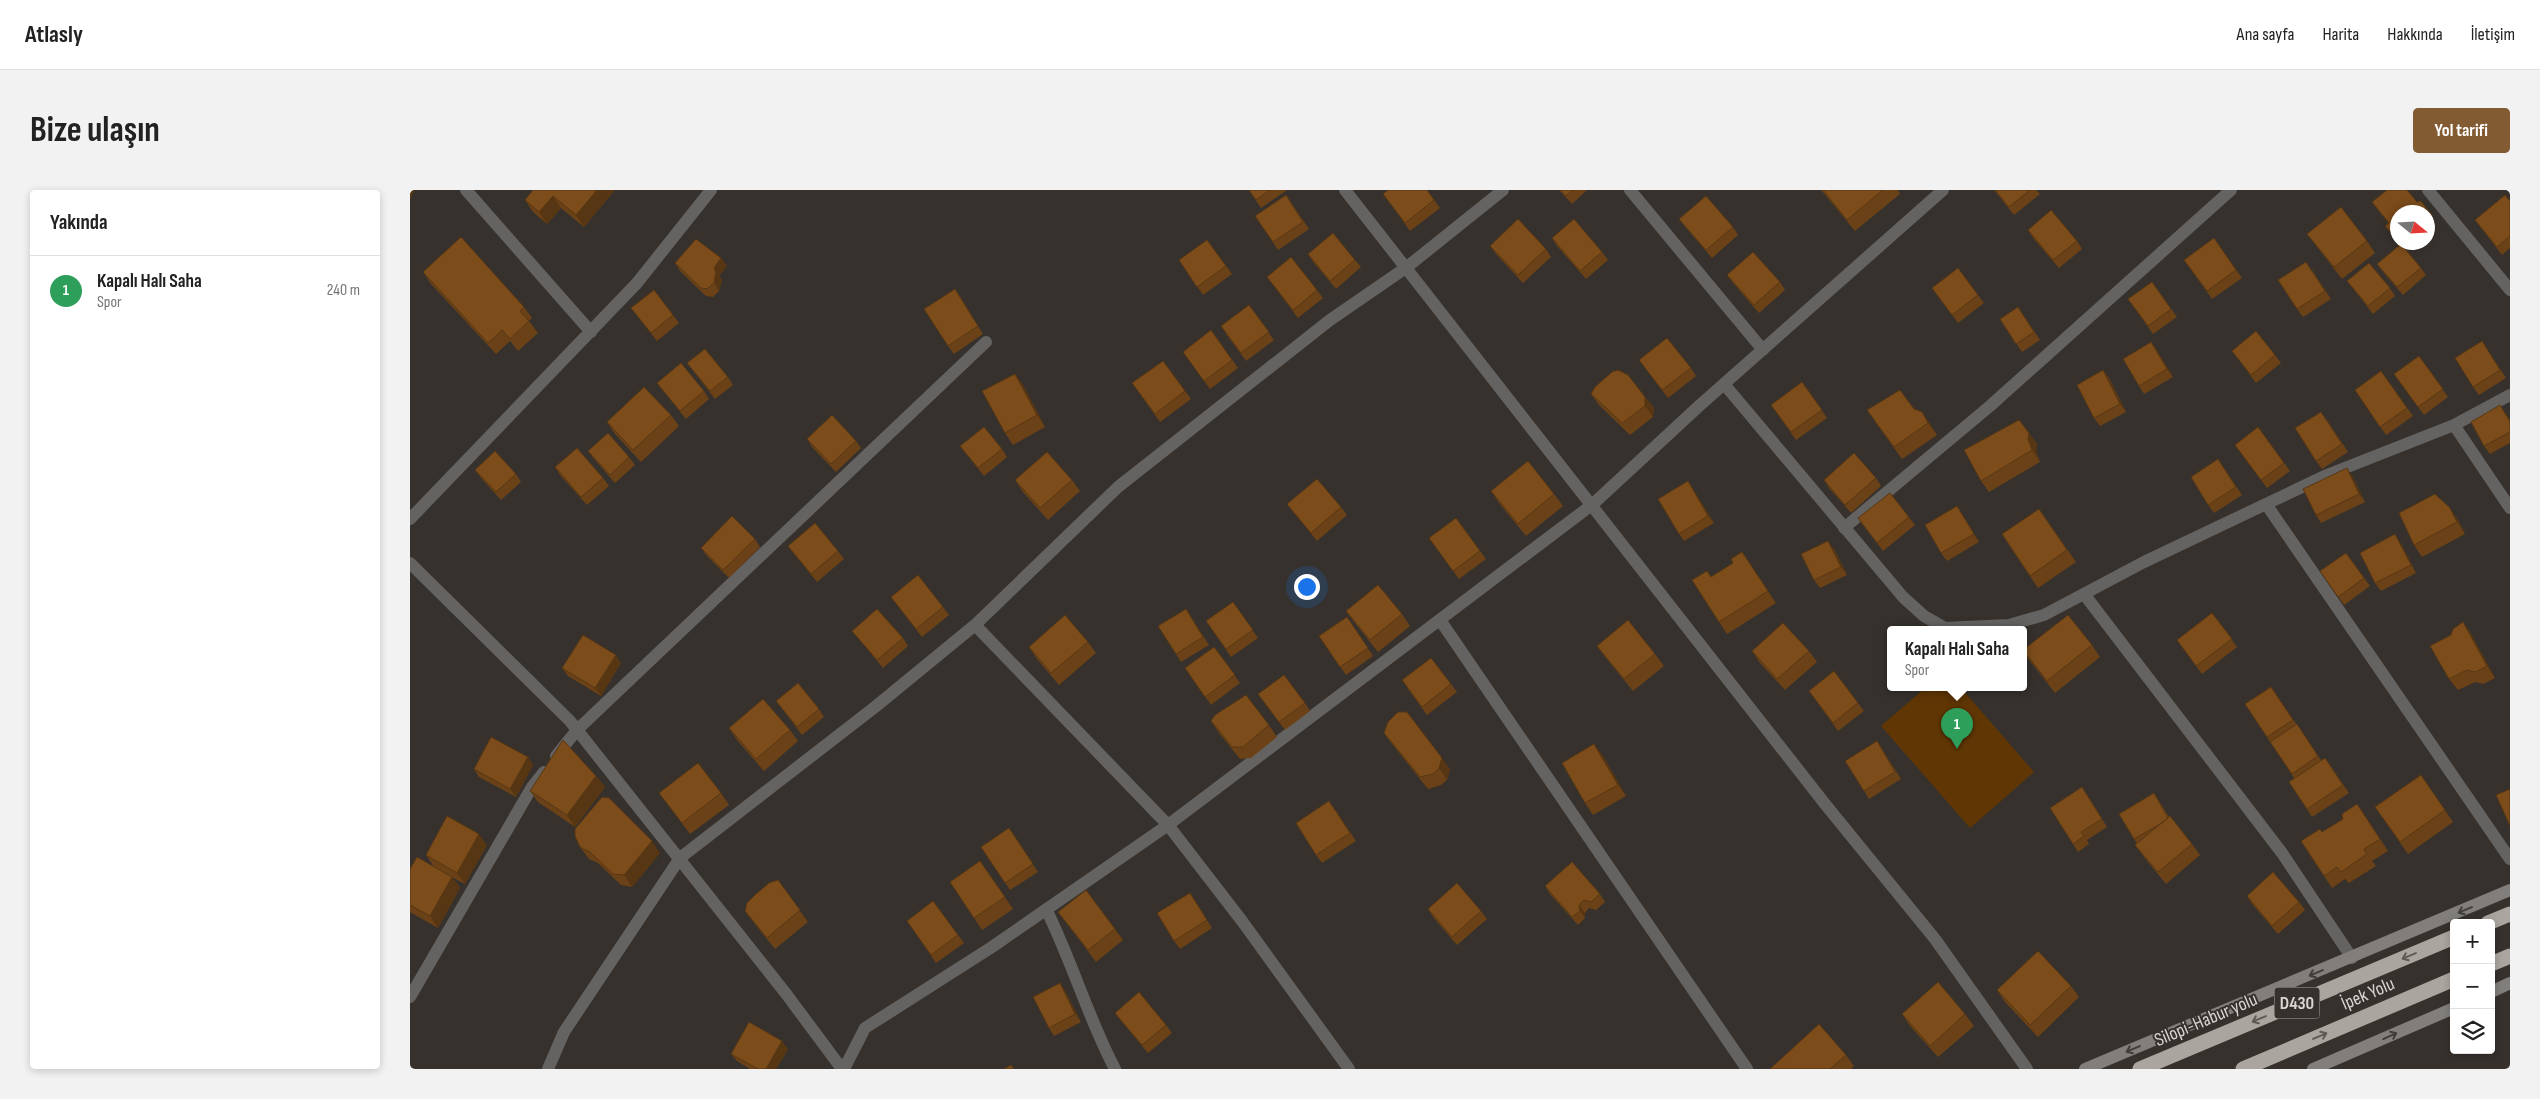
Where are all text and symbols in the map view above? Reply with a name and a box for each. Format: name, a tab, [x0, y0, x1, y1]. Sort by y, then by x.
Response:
text: Atlasly	[25, 20, 83, 49]
text: Ana sayfa	[2237, 24, 2294, 45]
text: Harita	[2322, 24, 2359, 45]
text: Hakkında	[2387, 24, 2443, 45]
text: İletişim	[2471, 24, 2515, 45]
button: Yol tarifi	[2413, 108, 2510, 153]
text: Bize ulaşın	[30, 109, 160, 152]
north arrow	[2390, 205, 2435, 250]
text: Yakında	[50, 210, 107, 235]
text: Kapalı Halı Saha	[97, 270, 202, 293]
text: 1	[63, 281, 69, 300]
text: 240 m	[327, 281, 360, 300]
text: Spor	[97, 293, 122, 312]
your location	[1294, 574, 1320, 600]
popup	[1887, 626, 2027, 691]
text: Kapalı Halı Saha	[1905, 638, 2009, 661]
text: Spor	[1905, 661, 1929, 680]
pin: 1	[1941, 708, 1973, 749]
one-way arrow	[2458, 905, 2473, 915]
map controls	[2450, 919, 2495, 1054]
button: +	[2450, 919, 2495, 964]
one-way arrow	[2402, 952, 2417, 962]
button: −	[2450, 964, 2495, 1009]
one-way arrow	[2308, 969, 2324, 978]
street label: İpek Yolu	[2338, 972, 2398, 1016]
street label: Silopi-Habur yolu	[2151, 988, 2261, 1052]
road number: D430	[2274, 988, 2320, 1018]
button: layers	[2450, 1009, 2495, 1054]
one-way arrow	[2252, 1015, 2267, 1024]
one-way arrow	[2382, 1030, 2397, 1040]
one-way arrow	[2312, 1031, 2327, 1041]
one-way arrow	[2126, 1045, 2141, 1054]

